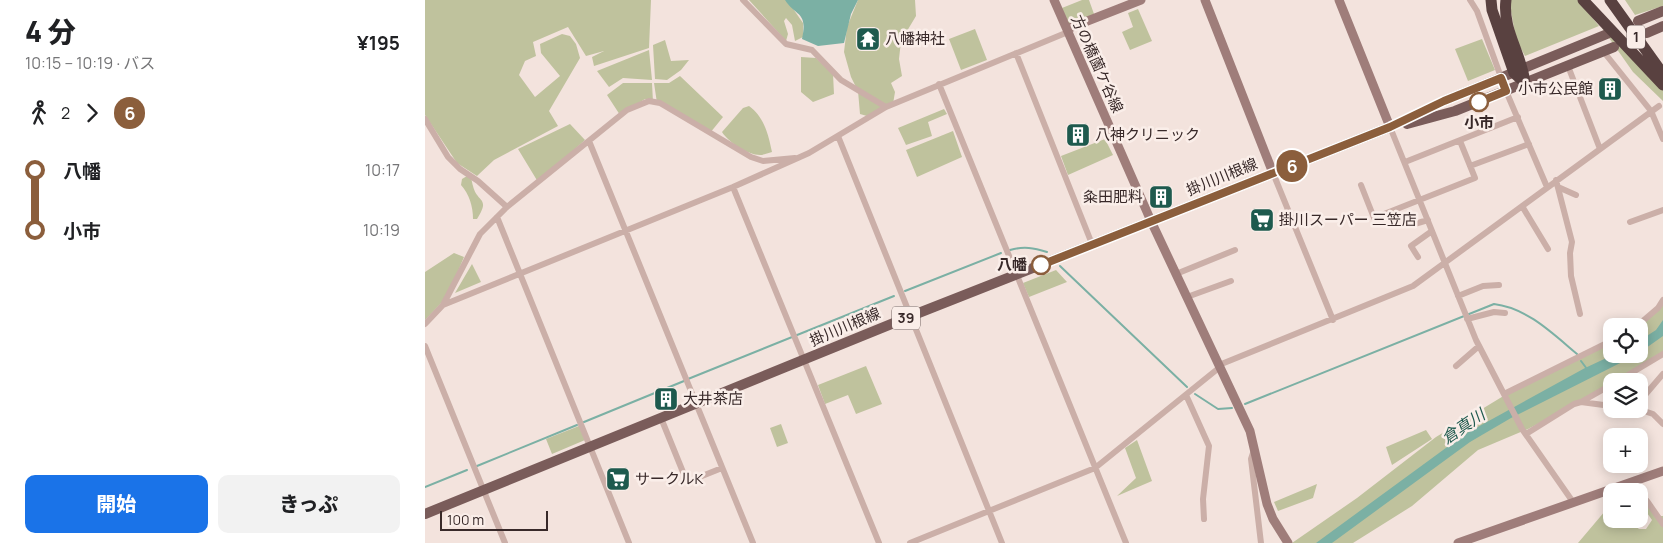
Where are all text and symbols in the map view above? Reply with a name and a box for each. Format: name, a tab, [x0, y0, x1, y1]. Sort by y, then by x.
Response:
text: 4 分	[25, 12, 76, 50]
street label: 方の橋薗ケ谷線	[1067, 12, 1128, 116]
temple icon: 八幡神社	[855, 26, 881, 52]
road number: 1	[1627, 26, 1645, 48]
place label: 八幡神社	[885, 28, 945, 49]
text: ¥195	[357, 30, 400, 56]
text: 10:15 – 10:19 · バス	[25, 52, 155, 74]
building icon: 小市公民館	[1597, 76, 1623, 102]
place label: 小市公民館	[1518, 78, 1593, 99]
marker: 小市	[1469, 92, 1489, 112]
icon: walk	[25, 99, 53, 127]
icon: forward	[78, 99, 106, 127]
text: 6	[124, 101, 135, 125]
text: 2	[61, 102, 70, 124]
place label: 小市	[1464, 112, 1494, 133]
building icon: 八神クリニック	[1065, 122, 1091, 148]
place label: 八神クリニック	[1095, 124, 1200, 145]
line badge: 6	[1276, 150, 1308, 182]
street label: 掛川川根線	[1183, 153, 1261, 200]
text: 6	[1286, 154, 1298, 178]
text: 八幡	[63, 158, 101, 184]
text: 10:17	[365, 159, 400, 181]
building icon: 粂田肥料	[1148, 184, 1174, 210]
place label: 粂田肥料	[1083, 186, 1143, 207]
supermarket icon: 掛川スーパー 三笠店	[1249, 207, 1275, 233]
place label: 掛川スーパー 三笠店	[1279, 209, 1417, 230]
text: 小市	[63, 218, 101, 244]
text: 10:19	[363, 219, 400, 241]
place label: 八幡	[997, 254, 1027, 275]
marker: 八幡	[1031, 255, 1051, 275]
street label: 掛川川根線	[806, 302, 883, 351]
road number: 39	[892, 306, 920, 330]
map controls	[1603, 318, 1648, 528]
button: locate	[1603, 318, 1648, 363]
button: layers	[1603, 373, 1648, 418]
building icon: 大井茶店	[653, 386, 679, 412]
place label: 大井茶店	[683, 388, 743, 409]
water label: 倉真川	[1437, 402, 1491, 449]
button: +	[1603, 428, 1648, 473]
supermarket icon: サークルK	[605, 466, 631, 492]
place label: サークルK	[635, 468, 704, 489]
button: 開始	[25, 475, 208, 533]
button: きっぷ	[218, 475, 400, 533]
button: −	[1603, 483, 1648, 528]
scale bar	[440, 508, 547, 531]
text: 100 m	[447, 510, 484, 529]

